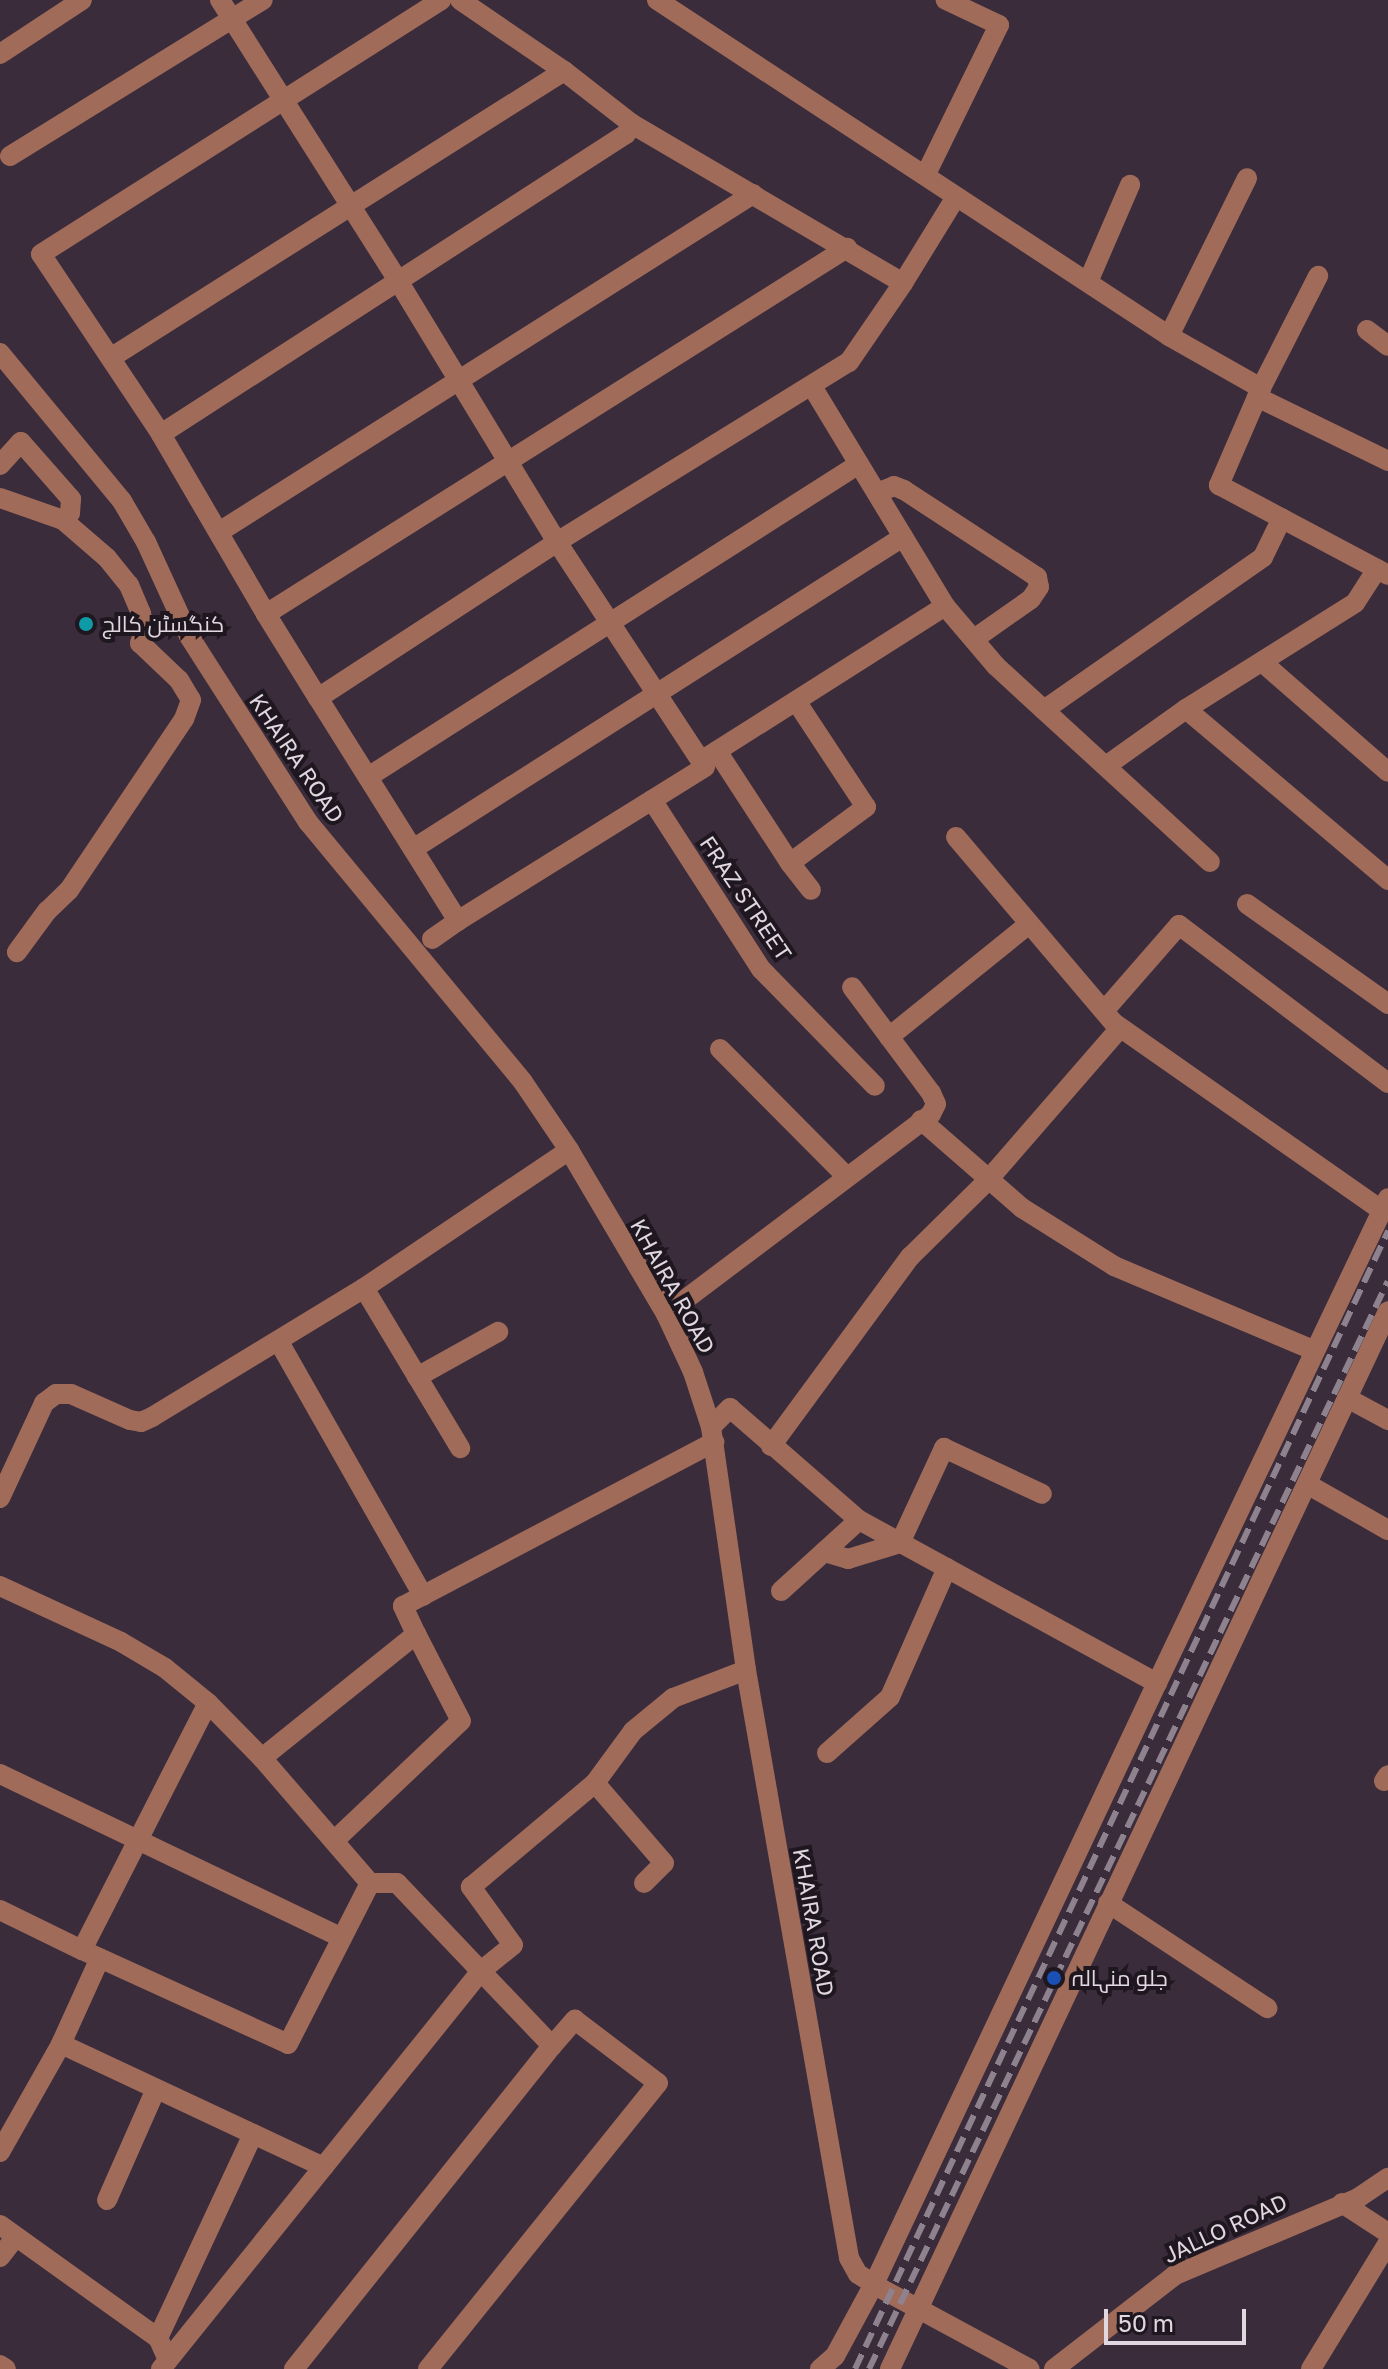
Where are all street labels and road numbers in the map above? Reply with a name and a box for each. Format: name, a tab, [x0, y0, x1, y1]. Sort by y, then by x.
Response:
street label: KHAIRA ROAD	[244, 689, 350, 827]
street label: FRAZ STREET	[695, 831, 797, 965]
street label: KHAIRA ROAD	[625, 1214, 721, 1358]
street label: KHAIRA ROAD	[788, 1846, 840, 1998]
street label: JALLO ROAD	[1159, 2188, 1291, 2268]

